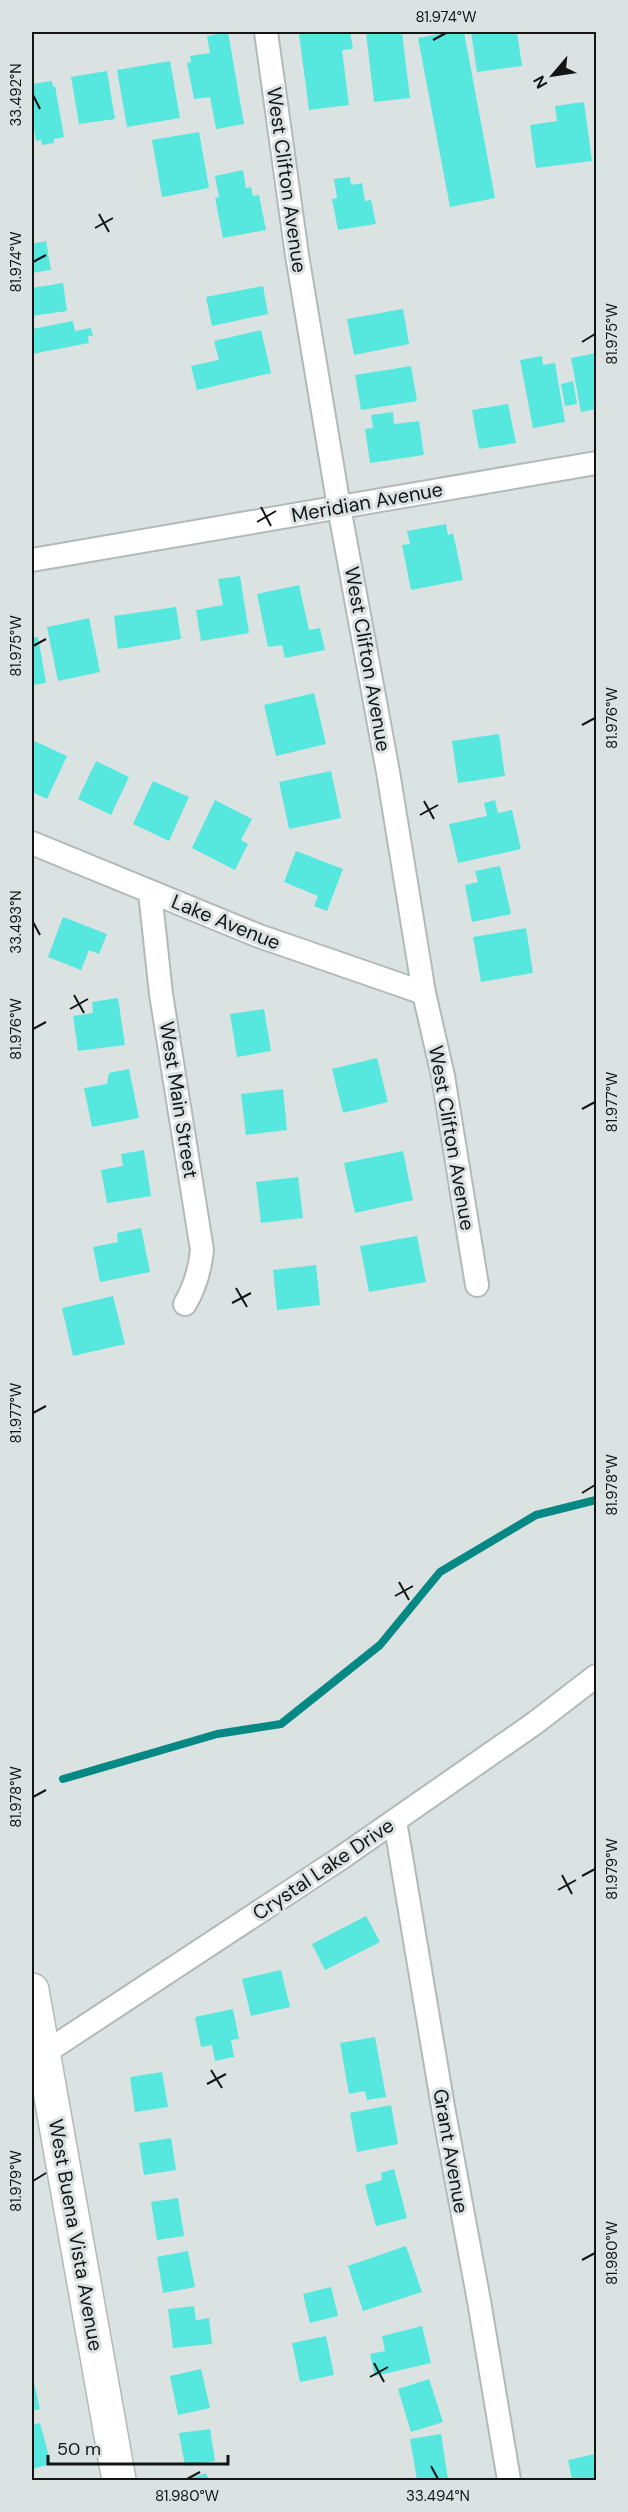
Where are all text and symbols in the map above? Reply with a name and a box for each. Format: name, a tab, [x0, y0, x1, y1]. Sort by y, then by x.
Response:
text: 81.974°W	[416, 7, 477, 27]
north arrow	[523, 45, 583, 105]
text: 33.492°N	[6, 63, 26, 127]
text: N	[528, 72, 552, 92]
street label: West Clifton Avenue	[261, 86, 313, 274]
text: 81.974°W	[6, 231, 26, 292]
text: 81.975°W	[602, 303, 622, 365]
street label: Meridian Avenue	[289, 476, 445, 528]
street label: West Clifton Avenue	[339, 565, 397, 753]
text: 81.975°W	[6, 615, 26, 677]
text: 81.976°W	[602, 687, 622, 749]
street label: Lake Avenue	[168, 888, 284, 956]
text: 33.493°N	[6, 890, 26, 954]
text: 81.976°W	[6, 998, 26, 1060]
street label: West Main Street	[154, 1020, 204, 1180]
street label: West Clifton Avenue	[423, 1044, 481, 1232]
text: 81.977°W	[602, 1071, 622, 1132]
text: 81.977°W	[6, 1382, 26, 1443]
text: 81.978°W	[602, 1454, 622, 1516]
text: 81.978°W	[6, 1766, 26, 1828]
street label: Crystal Lake Drive	[247, 1812, 399, 1926]
text: 81.979°W	[602, 1838, 622, 1900]
street label: Grant Avenue	[427, 2087, 475, 2215]
street label: West Buena Vista Avenue	[43, 2117, 109, 2353]
text: 81.979°W	[6, 2150, 26, 2212]
text: 81.980°W	[602, 2220, 622, 2285]
scale bar	[48, 2428, 228, 2466]
text: 50 m	[57, 2437, 101, 2461]
text: 81.980°W	[155, 2486, 220, 2506]
text: 33.494°N	[406, 2486, 470, 2506]

